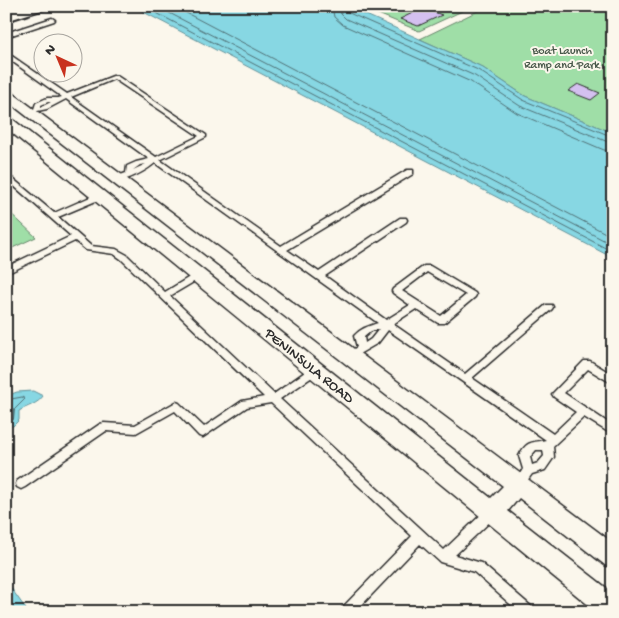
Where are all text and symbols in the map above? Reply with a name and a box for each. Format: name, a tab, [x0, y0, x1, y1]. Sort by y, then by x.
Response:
north arrow	[32, 32, 82, 82]
text: N	[42, 41, 60, 60]
park label: Boat Launch Ramp and Park	[524, 45, 601, 73]
street label: PENINSULA ROAD	[260, 324, 357, 408]

